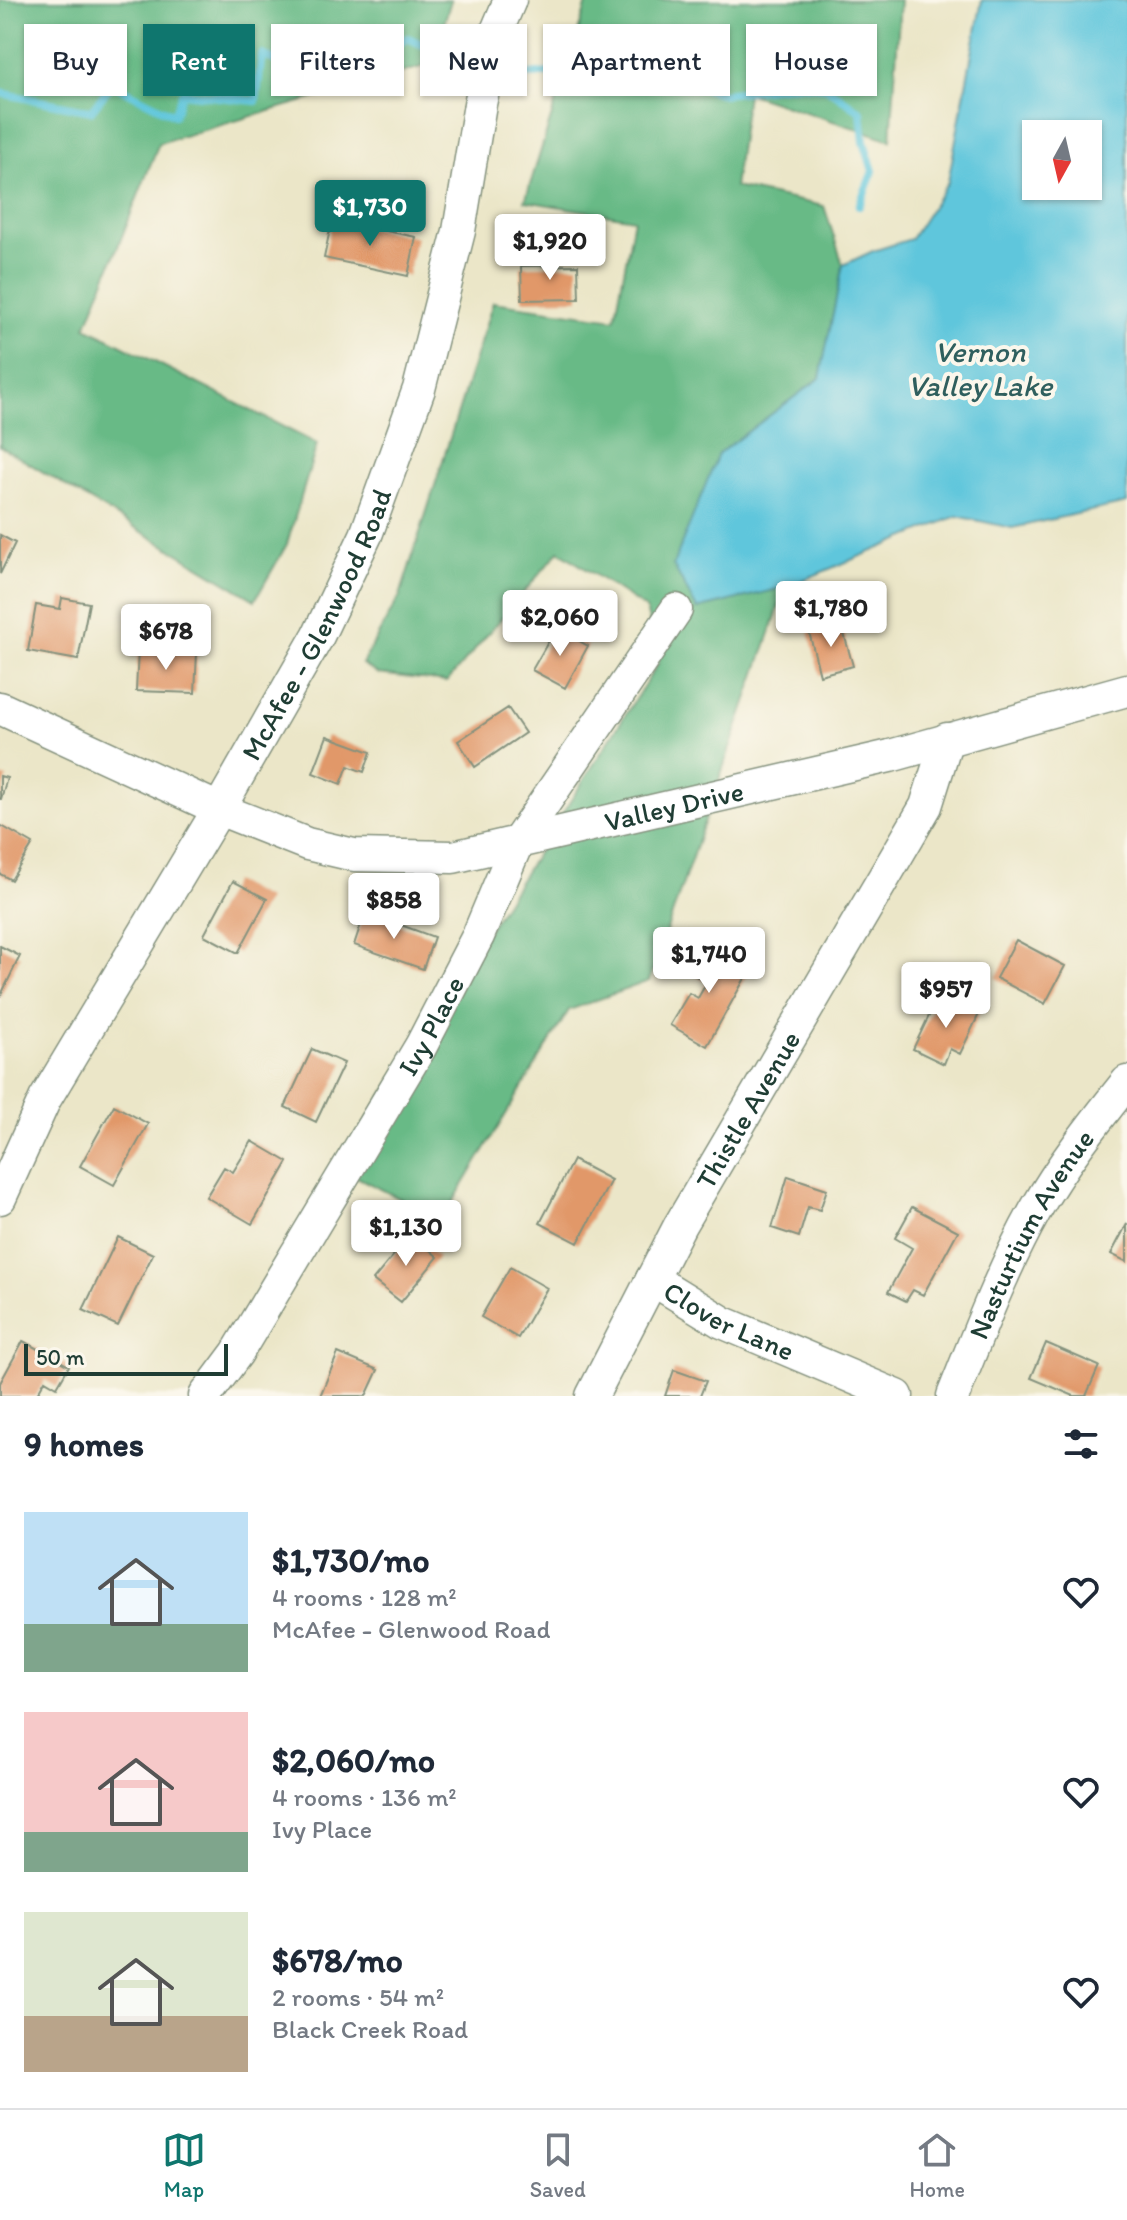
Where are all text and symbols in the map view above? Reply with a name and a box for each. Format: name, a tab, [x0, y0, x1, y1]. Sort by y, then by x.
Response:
chip: Buy	[24, 24, 127, 96]
chip: Rent	[143, 24, 255, 96]
chip: Filters	[271, 24, 404, 96]
chip: New	[420, 24, 527, 96]
chip: Apartment	[543, 24, 730, 96]
chip: House	[746, 24, 877, 96]
north arrow	[1022, 120, 1102, 200]
map controls	[1022, 120, 1102, 200]
pin: $1,730	[305, 180, 435, 248]
text: $1,730	[333, 190, 407, 222]
pin: $1,920	[485, 214, 615, 282]
text: $1,920	[513, 224, 587, 256]
water label: Vernon Valley Lake	[908, 333, 1054, 404]
street label: McAfee - Glenwood Road	[234, 484, 398, 766]
pin: $1,780	[766, 581, 896, 649]
pin: $2,060	[495, 590, 625, 658]
text: $1,780	[794, 591, 868, 623]
text: $2,060	[521, 600, 599, 632]
pin: $678	[119, 604, 213, 672]
text: $678	[139, 614, 193, 646]
street label: Valley Drive	[601, 773, 747, 838]
pin: $858	[347, 873, 441, 941]
text: $858	[366, 883, 422, 915]
pin: $1,740	[644, 927, 774, 995]
text: $1,740	[671, 937, 747, 969]
pin: $957	[899, 962, 993, 1030]
street label: Ivy Place	[390, 970, 471, 1082]
text: $957	[919, 972, 973, 1004]
street label: Thistle Avenue	[688, 1025, 807, 1195]
street label: Nasturtium Avenue	[961, 1122, 1101, 1344]
pin: $1,130	[341, 1200, 471, 1268]
text: $1,130	[369, 1210, 443, 1242]
street label: Clover Lane	[658, 1273, 799, 1368]
scale bar	[24, 1340, 228, 1376]
text: 50 m	[36, 1344, 85, 1371]
icon: filters	[1059, 1422, 1103, 1466]
text: 9 homes	[24, 1424, 144, 1465]
text: $1,730/mo	[272, 1540, 430, 1581]
icon: home	[88, 1544, 184, 1640]
icon: heart	[1059, 1570, 1103, 1614]
text: 4 rooms · 128 m²	[272, 1581, 457, 1613]
text: McAfee - Glenwood Road	[272, 1613, 550, 1645]
text: $2,060/mo	[272, 1740, 435, 1781]
icon: home	[88, 1744, 184, 1840]
icon: heart	[1059, 1770, 1103, 1814]
text: 4 rooms · 136 m²	[272, 1781, 457, 1813]
text: Ivy Place	[272, 1813, 372, 1845]
text: $678/mo	[272, 1940, 403, 1981]
icon: home	[88, 1944, 184, 2040]
icon: heart	[1059, 1970, 1103, 2014]
text: 2 rooms · 54 m²	[272, 1981, 444, 2013]
text: Black Creek Road	[272, 2013, 468, 2045]
tab: Map	[162, 2128, 206, 2203]
tab: Saved	[530, 2128, 586, 2203]
tab: Home	[910, 2128, 965, 2203]

